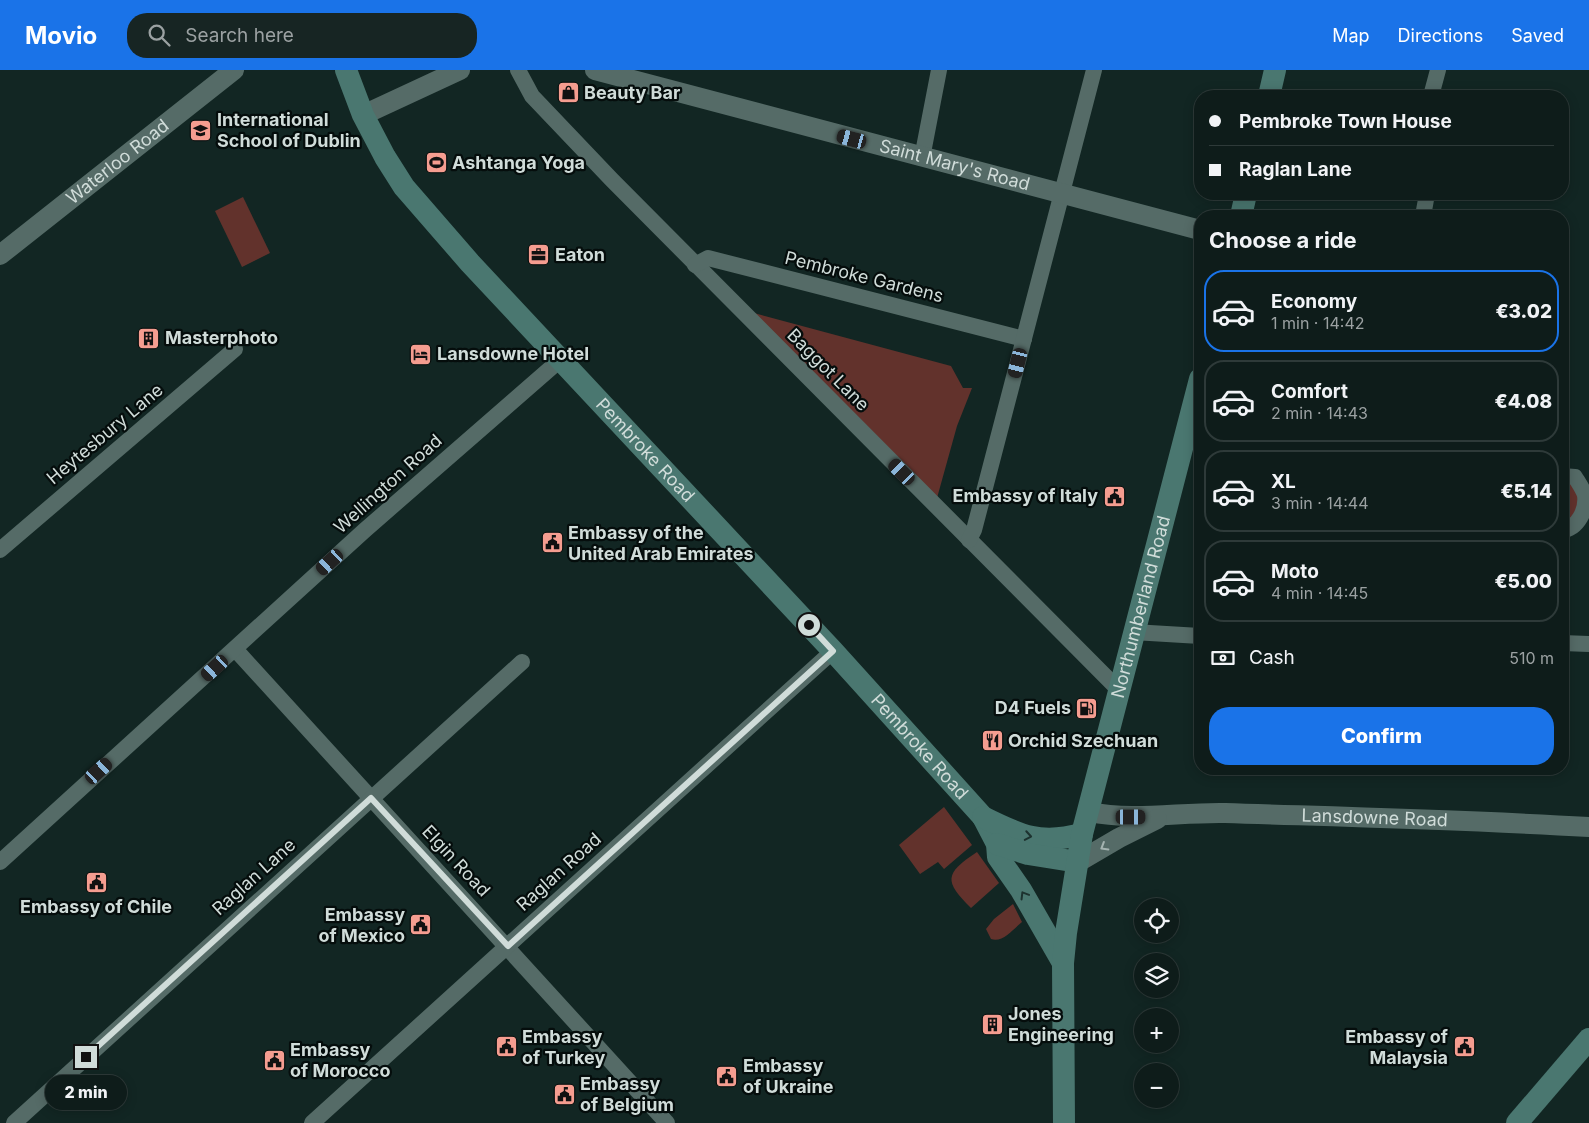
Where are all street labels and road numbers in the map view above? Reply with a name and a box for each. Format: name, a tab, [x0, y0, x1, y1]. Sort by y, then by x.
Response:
street label: Waterloo Road	[62, 115, 173, 208]
street label: Saint Mary's Road	[877, 135, 1032, 195]
street label: Pembroke Gardens	[783, 247, 946, 306]
street label: Baggot Lane	[783, 324, 874, 415]
street label: Heytesbury Lane	[42, 379, 167, 488]
street label: Pembroke Road	[592, 394, 699, 506]
street label: Wellington Road	[329, 430, 446, 538]
street label: Northumberland Road	[1107, 513, 1174, 700]
street label: Pembroke Road	[867, 689, 973, 803]
street label: Lansdowne Road	[1301, 804, 1448, 830]
street label: Elgin Road	[418, 821, 495, 901]
street label: Raglan Road	[512, 828, 605, 915]
street label: Raglan Lane	[208, 834, 299, 919]

